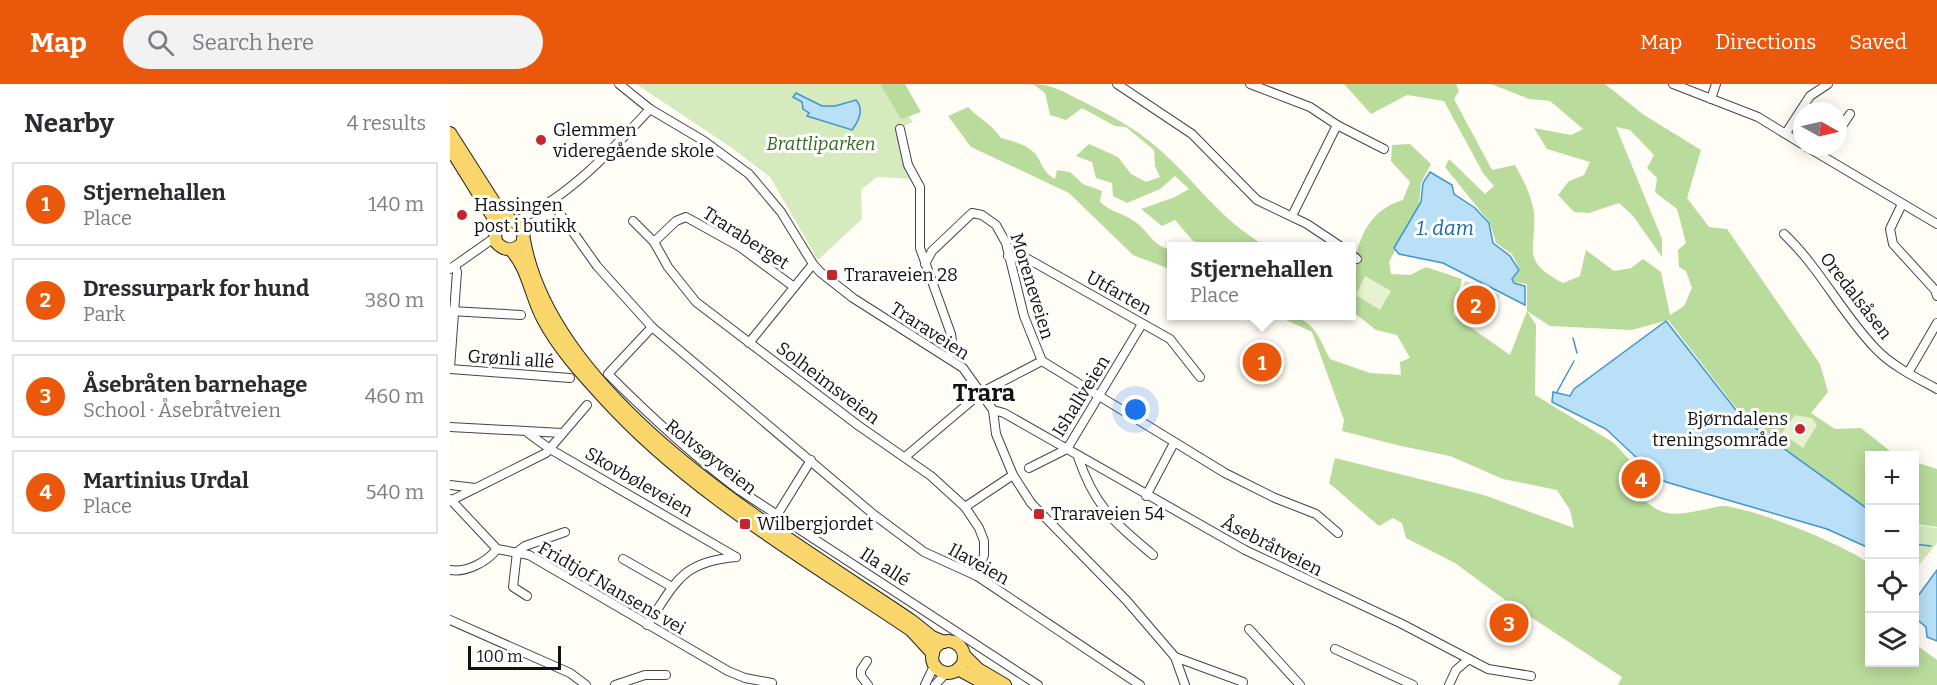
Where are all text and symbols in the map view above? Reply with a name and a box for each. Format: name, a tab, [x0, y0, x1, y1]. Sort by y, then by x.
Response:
search box	[123, 15, 543, 69]
text: Map	[30, 26, 87, 59]
icon: search	[144, 26, 177, 59]
text: Search here	[192, 29, 314, 56]
text: Map	[1640, 29, 1682, 55]
text: Directions	[1715, 29, 1816, 55]
text: Saved	[1849, 29, 1907, 55]
north arrow	[1793, 102, 1847, 156]
text: Nearby	[24, 108, 114, 139]
text: 4 results	[347, 111, 426, 135]
place label: Glemmen videregående skole	[552, 119, 714, 162]
marker: Glemmen videregående skole	[534, 133, 548, 147]
park label: Brattliparken	[767, 133, 875, 155]
text: Stjernehallen	[83, 179, 226, 206]
text: 1	[41, 192, 50, 216]
text: 140 m	[368, 192, 424, 216]
place label: Hassingen post i butikk	[474, 194, 577, 237]
street label: Traraberget	[699, 202, 794, 274]
text: Place	[83, 206, 132, 230]
marker: Hassingen post i butikk	[455, 208, 469, 222]
water label: 1. dam	[1416, 216, 1474, 240]
street label: Moreneveien	[1005, 230, 1059, 342]
popup	[1167, 242, 1356, 320]
street label: Oredalsåsen	[1815, 248, 1897, 344]
text: Stjernehallen	[1190, 256, 1333, 283]
place label: Traraveien 28	[844, 264, 958, 286]
street label: Utfarten	[1082, 266, 1156, 320]
marker: Traraveien 28	[825, 268, 839, 282]
text: Dressurpark for hund	[83, 275, 309, 302]
pin: 2	[1456, 282, 1496, 328]
text: Place	[1190, 283, 1239, 307]
text: 2	[40, 288, 51, 312]
text: 380 m	[365, 288, 424, 312]
street label: Traraveien	[886, 297, 974, 365]
text: Park	[83, 302, 125, 326]
street label: Solheimsveien	[772, 337, 884, 429]
pin: 1	[1242, 340, 1282, 384]
street label: Grønli allé	[467, 345, 555, 373]
street label: Ishallveien	[1047, 351, 1115, 441]
text: Åsebråten barnehage	[83, 371, 307, 398]
district label: Trara	[953, 379, 1016, 407]
text: 3	[40, 384, 51, 408]
text: 460 m	[365, 384, 424, 408]
your location	[1121, 395, 1150, 424]
text: School · Åsebråtveien	[83, 398, 281, 422]
place label: Bjørndalens treningsområde	[1652, 408, 1788, 451]
street label: Rolvsøyveien	[661, 415, 762, 500]
marker: Bjørndalens treningsområde	[1793, 422, 1807, 436]
street label: Skovbøleveien	[581, 442, 697, 522]
map controls	[1865, 451, 1919, 667]
button: +	[1865, 451, 1919, 505]
pin: 4	[1622, 456, 1660, 502]
text: Martinius Urdal	[83, 467, 249, 494]
text: 4	[39, 480, 52, 504]
text: 540 m	[366, 480, 424, 504]
text: Place	[83, 494, 132, 518]
place label: Traraveien 54	[1051, 503, 1165, 525]
button: −	[1865, 505, 1919, 559]
marker: Traraveien 54	[1032, 507, 1046, 521]
street label: Åsebråtveien	[1218, 511, 1327, 581]
place label: Wilbergjordet	[757, 513, 874, 535]
marker: Wilbergjordet	[738, 517, 752, 531]
street label: Fridtjof Nansens vei	[534, 537, 690, 639]
street label: Ilaveien	[945, 538, 1014, 590]
street label: Ila allé	[856, 543, 914, 591]
button: locate	[1865, 559, 1919, 613]
pin: 3	[1490, 600, 1528, 646]
button: layers	[1865, 613, 1919, 667]
scale bar	[468, 643, 561, 670]
text: 100 m	[477, 647, 522, 666]

